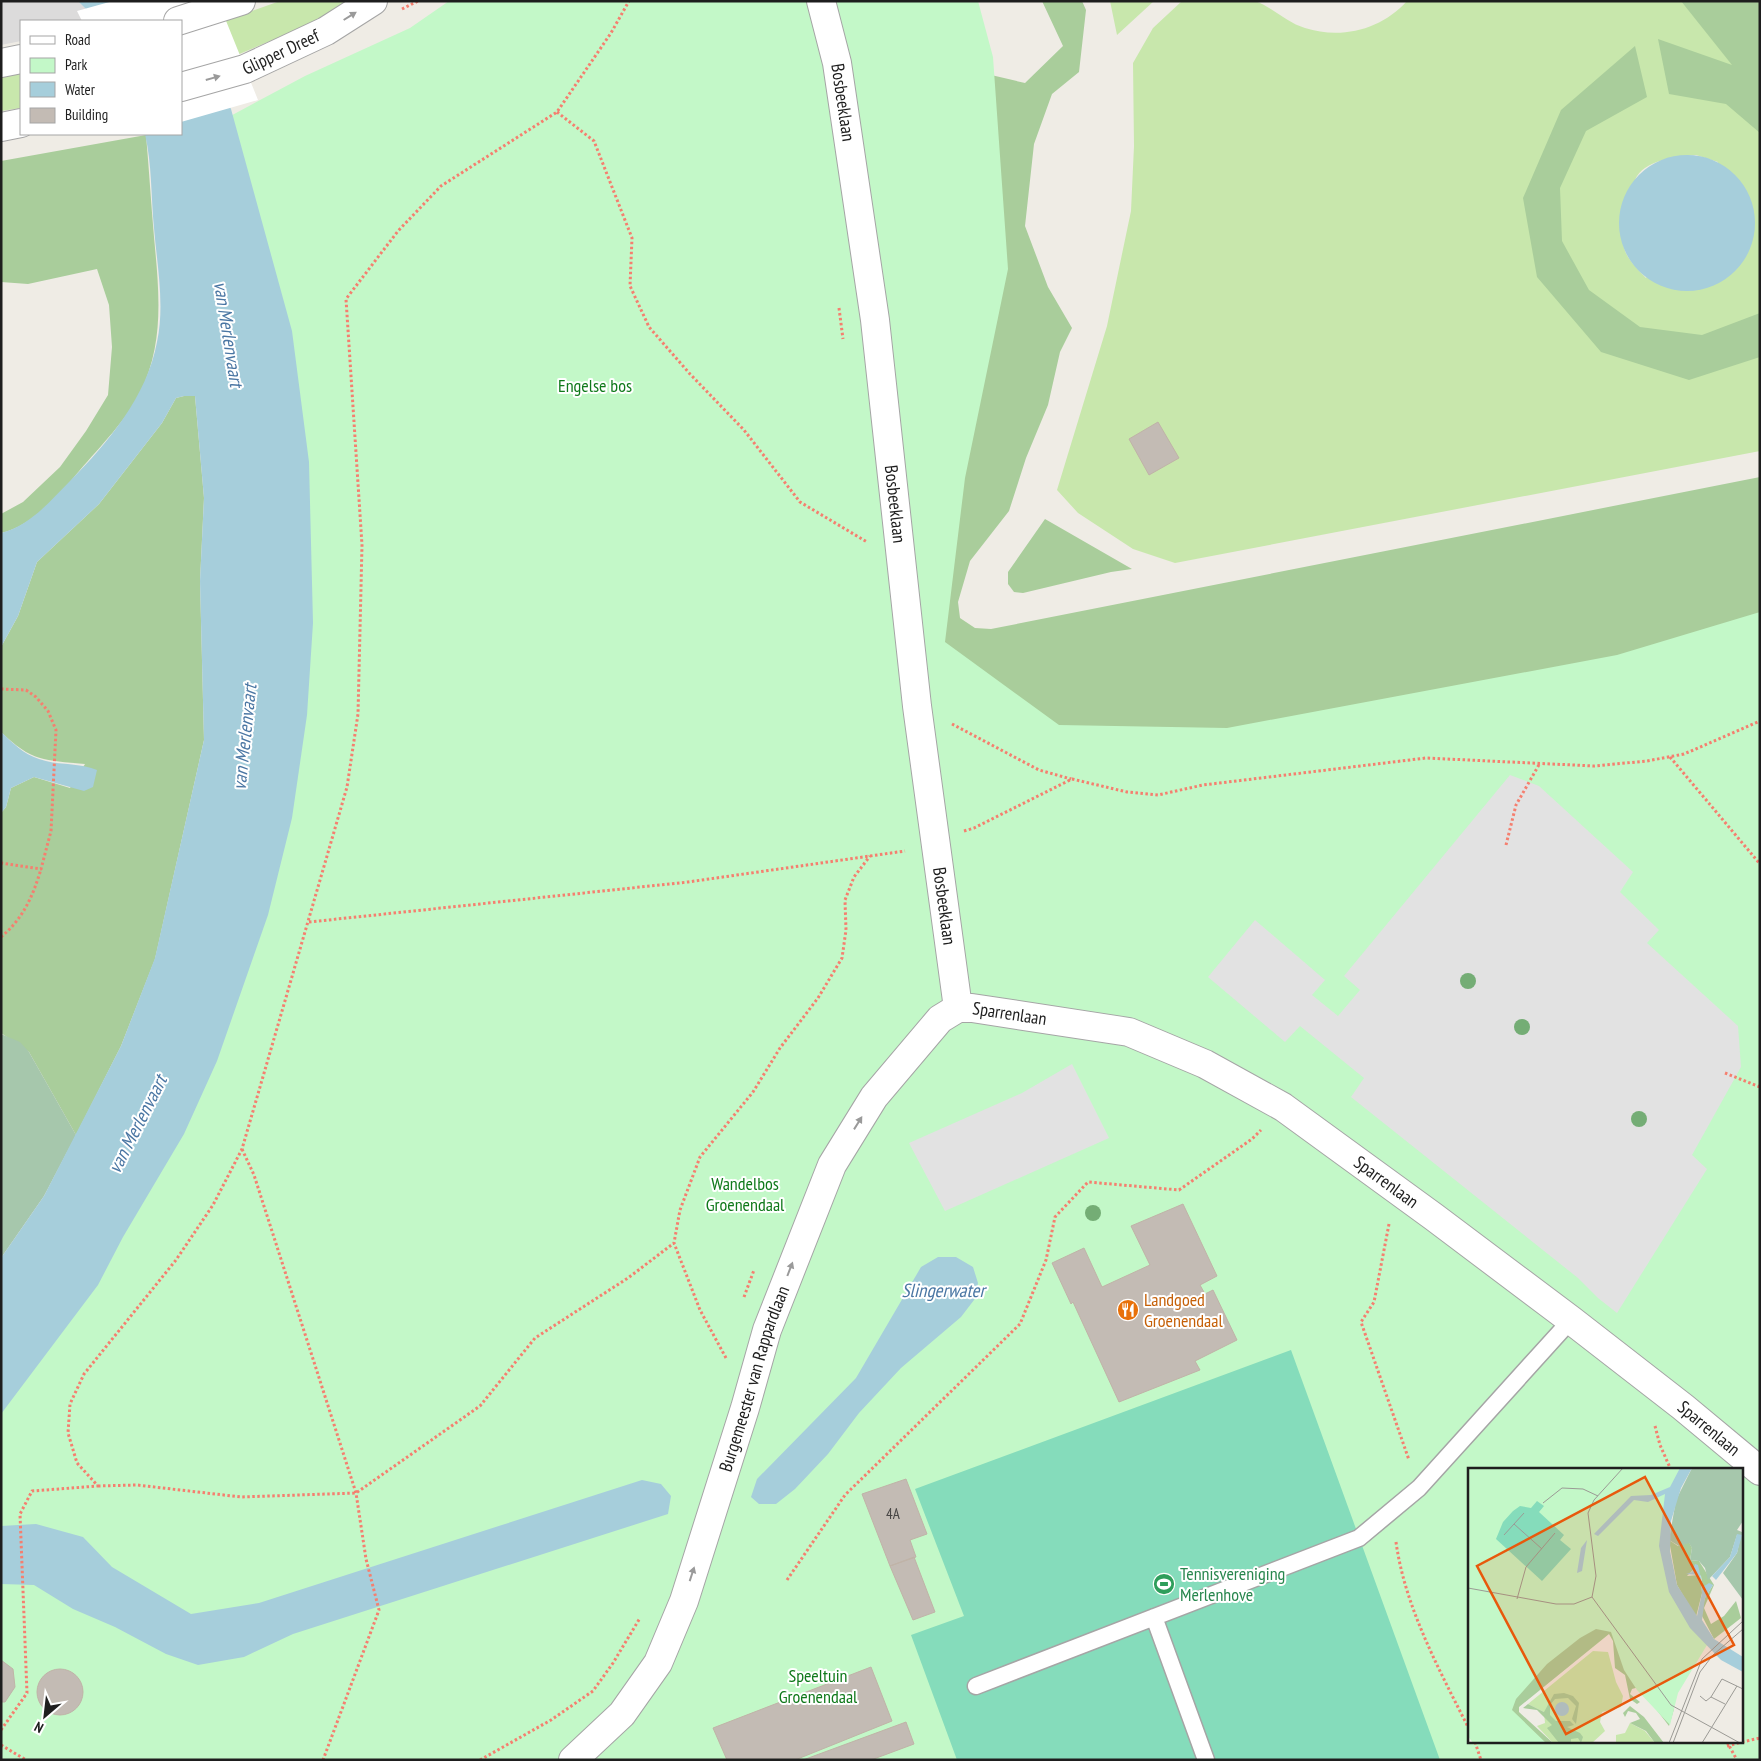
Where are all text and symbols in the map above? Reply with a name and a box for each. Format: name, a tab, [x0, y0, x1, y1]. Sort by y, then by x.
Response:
one-way arrow	[343, 11, 356, 21]
legend	[20, 20, 182, 135]
street label: Glipper Dreef	[238, 23, 324, 80]
text: Road	[65, 30, 91, 49]
text: Park	[65, 55, 87, 74]
street label: Bosbeeklaan	[826, 62, 860, 143]
one-way arrow	[206, 73, 221, 81]
text: Water	[65, 80, 96, 99]
text: Building	[65, 105, 108, 124]
water label: van Merlenvaart	[209, 279, 250, 391]
park label: Engelse bos	[558, 374, 632, 397]
street label: Bosbeeklaan	[880, 464, 911, 544]
water label: van Merlenvaart	[226, 680, 262, 791]
street label: Bosbeeklaan	[928, 866, 961, 946]
street label: Sparrenlaan	[971, 996, 1048, 1030]
water label: van Merlenvaart	[102, 1069, 173, 1177]
one-way arrow	[854, 1116, 863, 1129]
street label: Sparrenlaan	[1350, 1151, 1423, 1213]
park label: Wandelbos Groenendaal	[706, 1172, 785, 1216]
one-way arrow	[787, 1262, 794, 1277]
water label: Slingerwater	[901, 1278, 987, 1302]
street label: Burgemeester van Rappardlaan	[714, 1282, 794, 1474]
place label: Landgoed Groenendaal	[1144, 1288, 1223, 1332]
restaurant icon: Landgoed Groenendaal	[1116, 1298, 1140, 1322]
street label: Sparrenlaan	[1673, 1395, 1745, 1461]
inset map	[1468, 1468, 1744, 1744]
house number: 4A	[886, 1504, 901, 1523]
place label: Tennisvereniging Merlenhove	[1180, 1562, 1285, 1606]
one-way arrow	[688, 1566, 696, 1581]
sports icon: Tennisvereniging Merlenhove	[1152, 1572, 1176, 1596]
park label: Speeltuin Groenendaal	[779, 1664, 858, 1708]
north arrow	[20, 1691, 70, 1741]
text: N	[31, 1718, 46, 1737]

